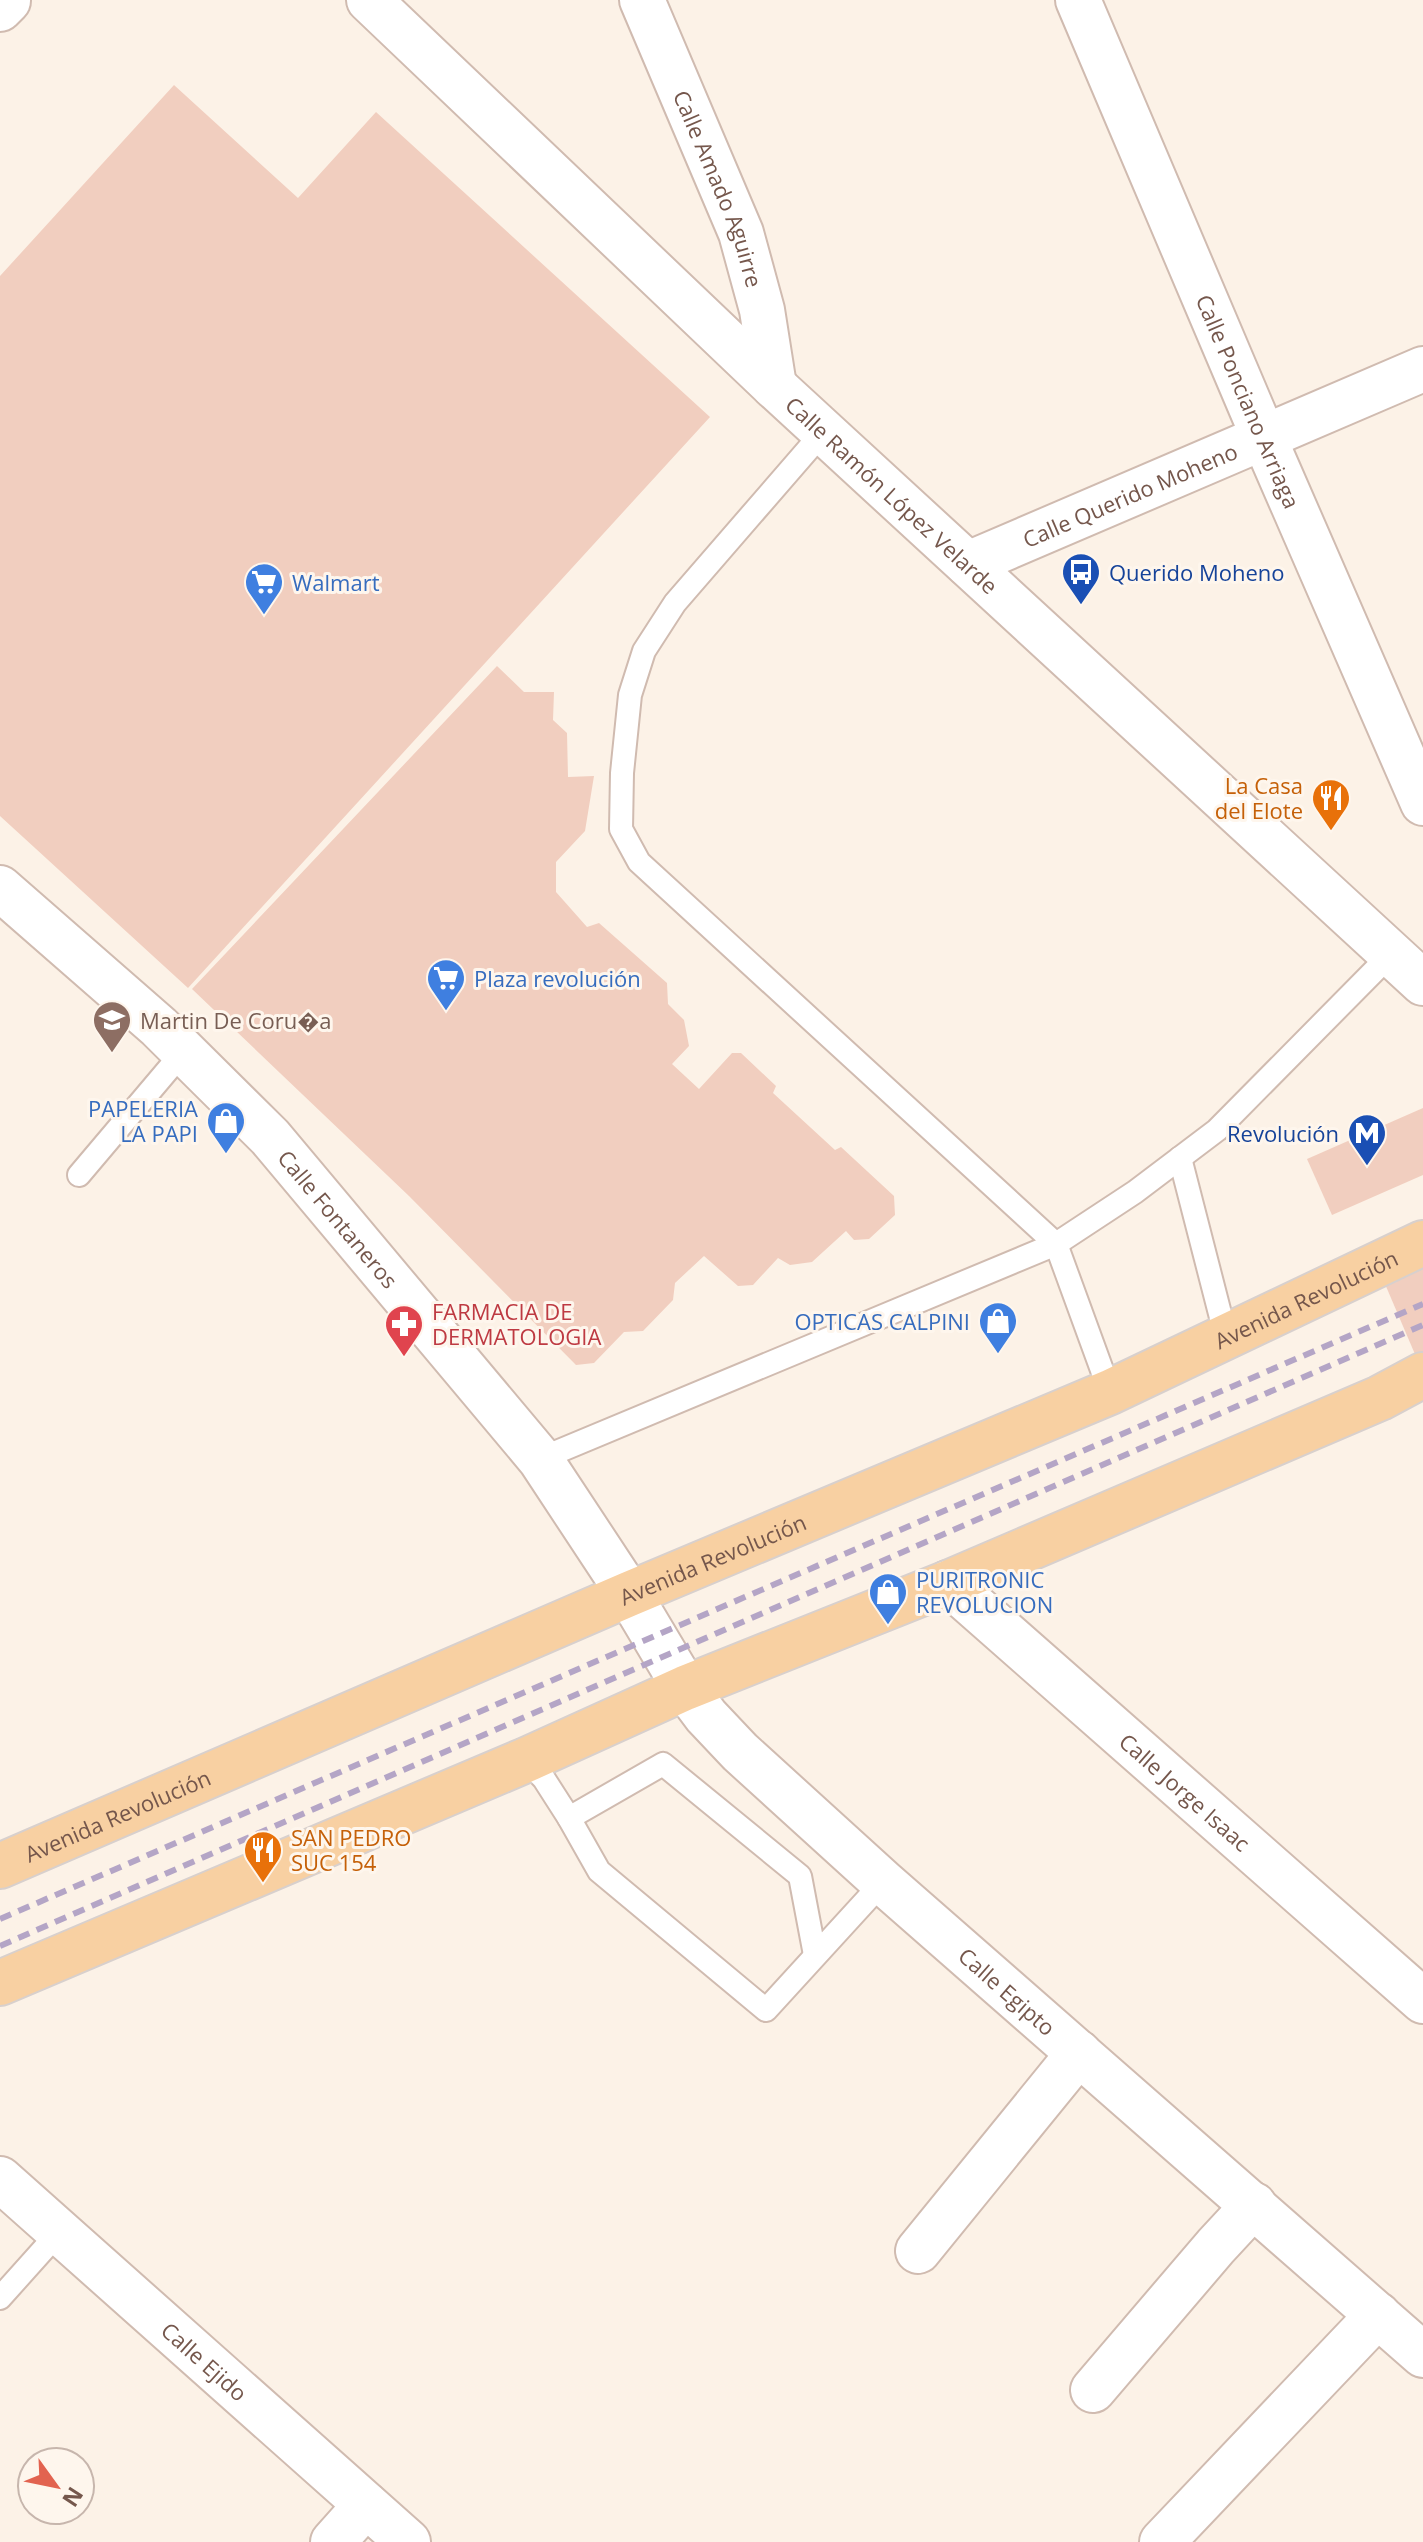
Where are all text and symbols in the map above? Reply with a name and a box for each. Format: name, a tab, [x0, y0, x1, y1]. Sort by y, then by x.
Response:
street label: Calle Amado Aguirre	[667, 85, 770, 291]
street label: Calle Ponciano Arriaga	[1190, 290, 1308, 513]
street label: Calle Ramón López Velarde	[779, 389, 1005, 600]
street label: Calle Querido Moheno	[1018, 435, 1242, 554]
bus stop icon: Querido Moheno	[1060, 551, 1102, 606]
place label: Querido Moheno	[1109, 557, 1285, 587]
supermarket icon: Walmart	[243, 561, 285, 616]
place label: Walmart	[292, 567, 380, 597]
place label: La Casa del Elote	[1215, 770, 1303, 825]
restaurant icon: La Casa del Elote	[1310, 777, 1352, 832]
supermarket icon: Plaza revolución	[425, 957, 467, 1012]
place label: Plaza revolución	[474, 963, 641, 993]
school or university icon: Martin De Coru�a	[91, 999, 133, 1054]
place label: Martin De Coru�a	[140, 1005, 331, 1035]
place label: PAPELERIA LA PAPI	[88, 1093, 198, 1148]
shop icon: PAPELERIA LA PAPI	[205, 1100, 247, 1155]
metro station icon: Revolución	[1346, 1112, 1388, 1167]
place label: Revolución	[1227, 1118, 1339, 1148]
street label: Calle Fontaneros	[272, 1143, 405, 1294]
street label: Avenida Revolución	[1209, 1242, 1403, 1355]
place label: FARMACIA DE DERMATOLOGIA	[432, 1296, 601, 1351]
shop icon: OPTICAS CALPINI	[977, 1300, 1019, 1355]
pharmacy icon: FARMACIA DE DERMATOLOGIA	[383, 1303, 425, 1358]
place label: OPTICAS CALPINI	[795, 1306, 970, 1336]
street label: Avenida Revolución	[615, 1506, 811, 1611]
place label: PURITRONIC REVOLUCION	[916, 1564, 1053, 1619]
shop icon: PURITRONIC REVOLUCION	[867, 1571, 909, 1626]
street label: Calle Jorge Isaac	[1113, 1726, 1257, 1858]
street label: Avenida Revolución	[20, 1762, 215, 1869]
place label: SAN PEDRO SUC 154	[291, 1822, 411, 1877]
restaurant icon: SAN PEDRO SUC 154	[242, 1829, 284, 1884]
street label: Calle Egipto	[953, 1940, 1062, 2042]
street label: Calle Ejido	[155, 2315, 254, 2407]
north arrow	[16, 2446, 96, 2526]
text: N	[56, 2482, 91, 2513]

